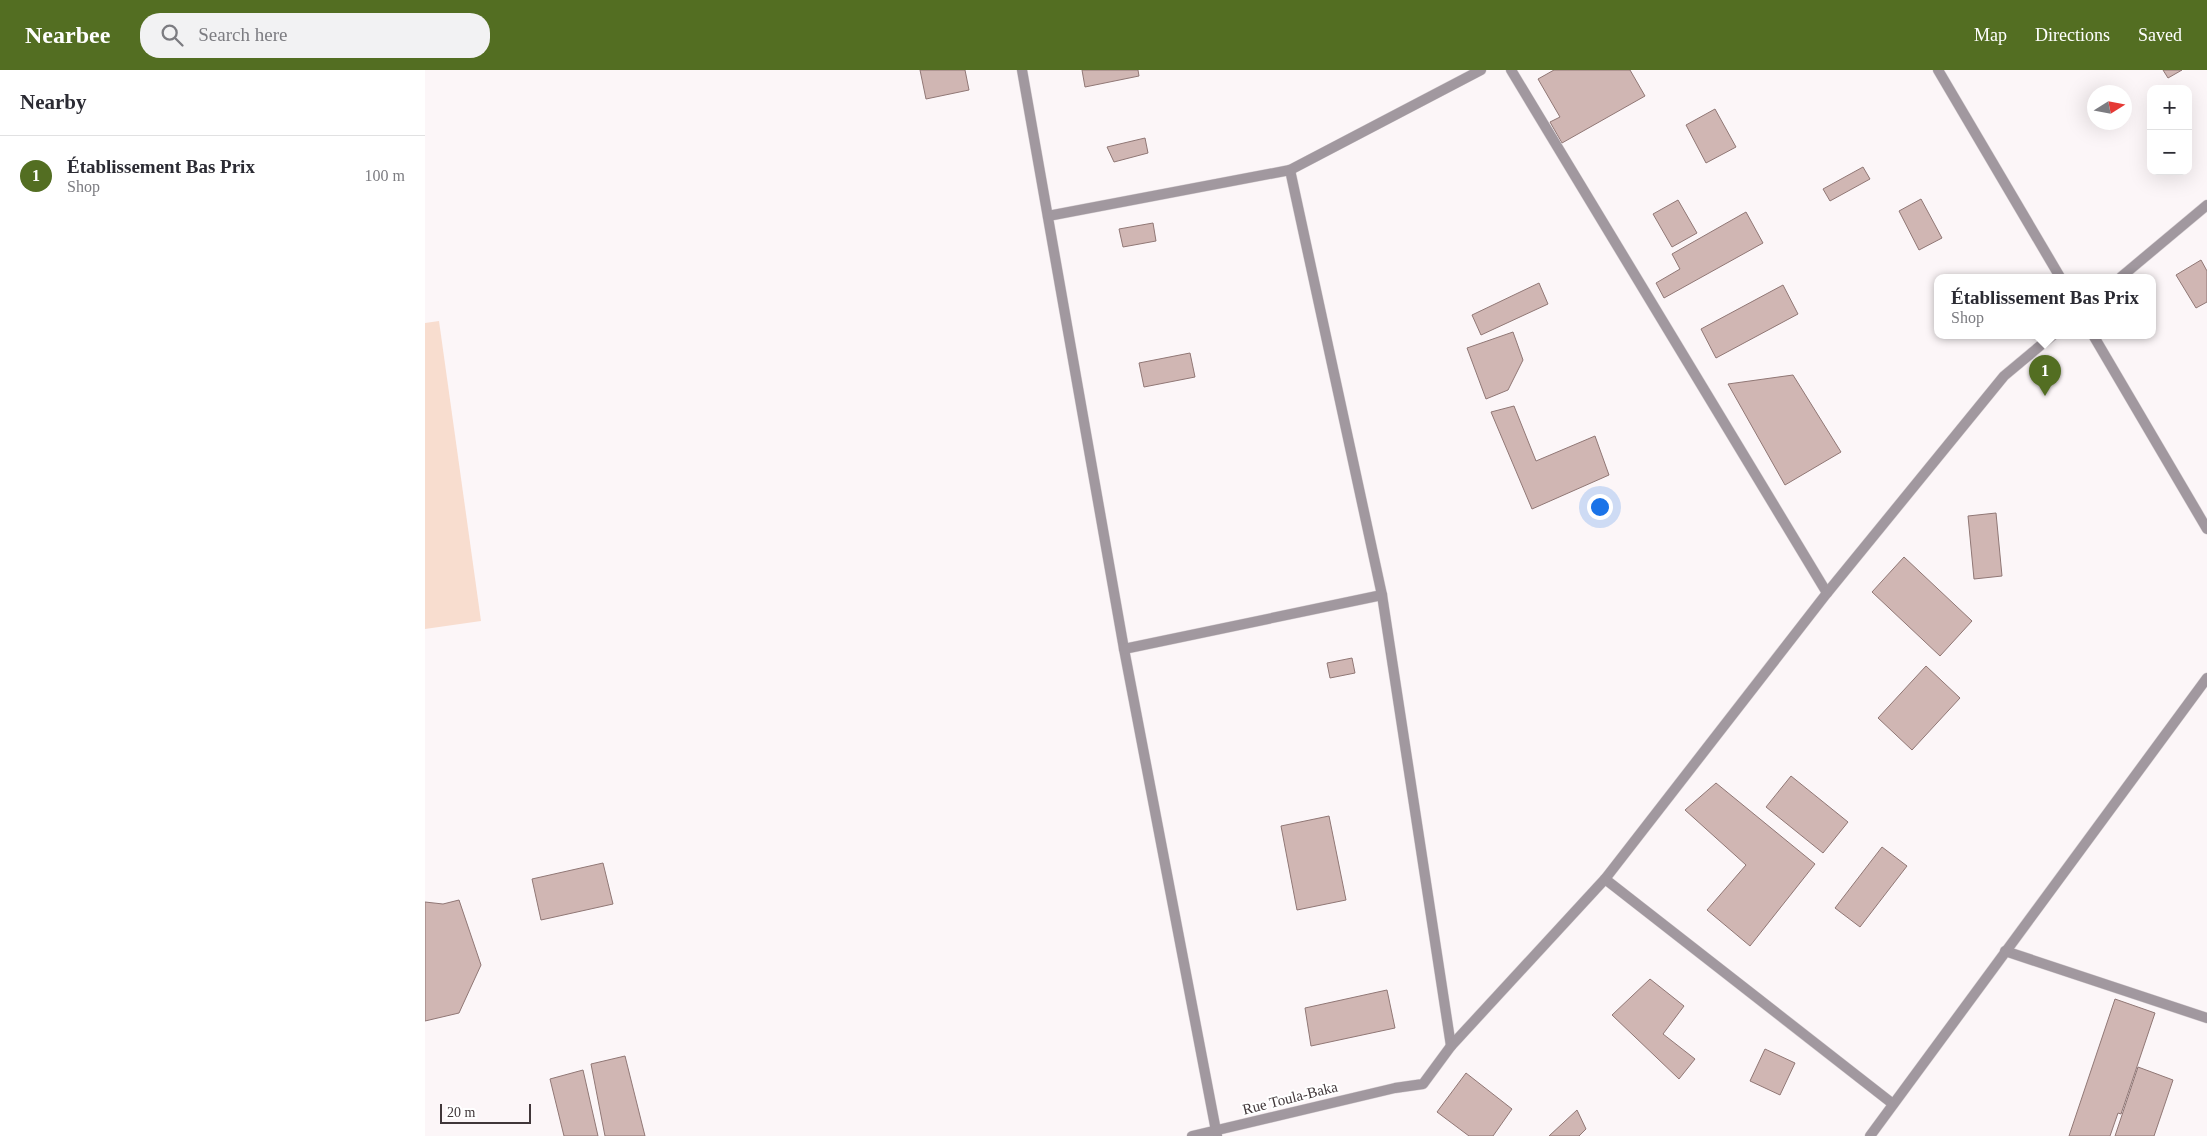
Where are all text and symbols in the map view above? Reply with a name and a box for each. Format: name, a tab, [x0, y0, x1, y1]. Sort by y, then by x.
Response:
search box	[140, 13, 490, 58]
icon: search	[158, 21, 186, 49]
text: Nearbee	[25, 22, 110, 48]
text: Search here	[198, 24, 287, 45]
text: Map	[1974, 25, 2007, 45]
text: Directions	[2035, 25, 2110, 45]
text: Saved	[2138, 25, 2182, 45]
north arrow	[2087, 85, 2132, 130]
map controls	[2147, 85, 2192, 175]
button: +	[2147, 85, 2192, 130]
text: Nearby	[20, 90, 87, 114]
button: −	[2147, 130, 2192, 175]
text: Établissement Bas Prix	[67, 156, 255, 177]
text: 1	[32, 167, 40, 184]
text: 100 m	[365, 167, 405, 184]
text: Shop	[67, 178, 100, 195]
popup	[1934, 274, 2156, 339]
text: Établissement Bas Prix	[1951, 287, 2139, 308]
text: Shop	[1951, 309, 1984, 326]
pin: 1	[2029, 355, 2061, 396]
your location	[1587, 494, 1613, 520]
street label: Rue Toula-Baka	[1241, 1078, 1340, 1118]
scale bar	[440, 1101, 531, 1124]
text: 20 m	[447, 1105, 475, 1120]

